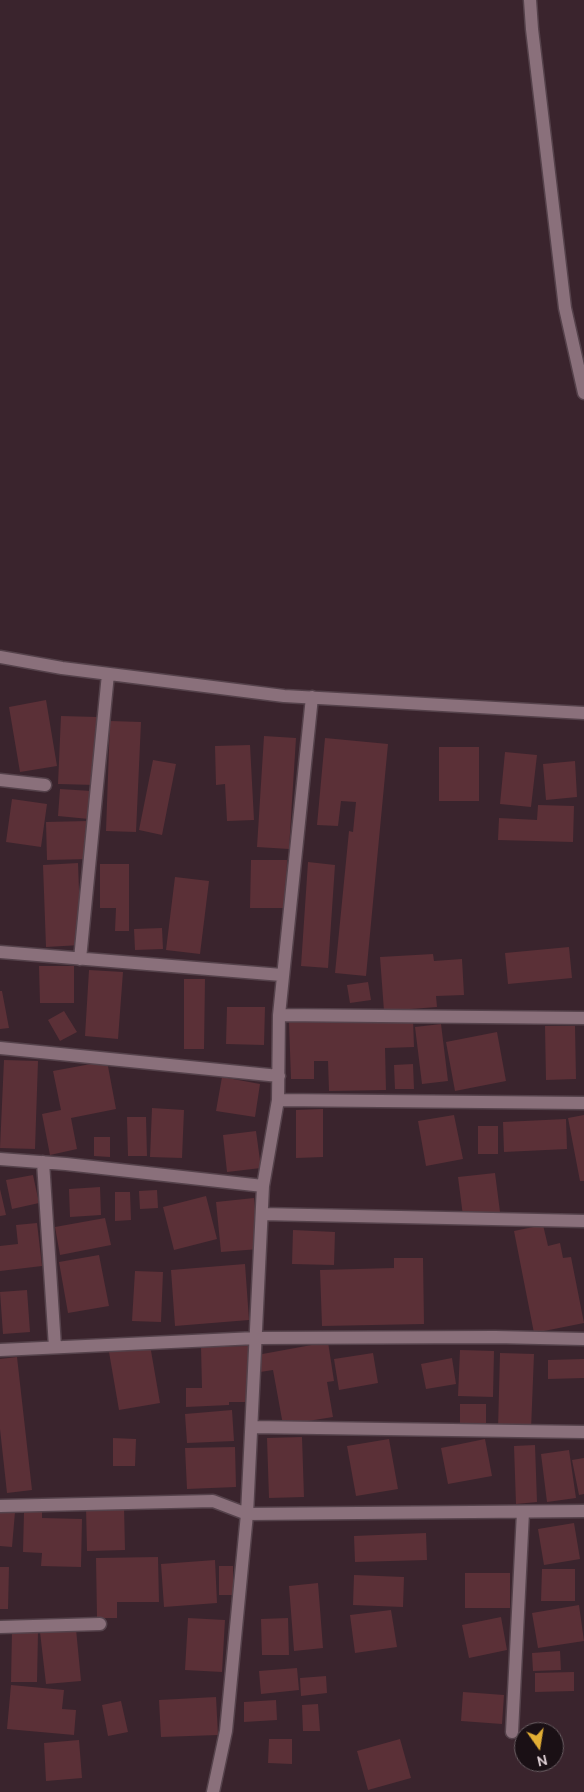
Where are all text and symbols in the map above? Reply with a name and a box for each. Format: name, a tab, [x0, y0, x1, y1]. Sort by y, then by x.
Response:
north arrow	[514, 1722, 564, 1772]
text: N	[535, 1752, 549, 1770]

